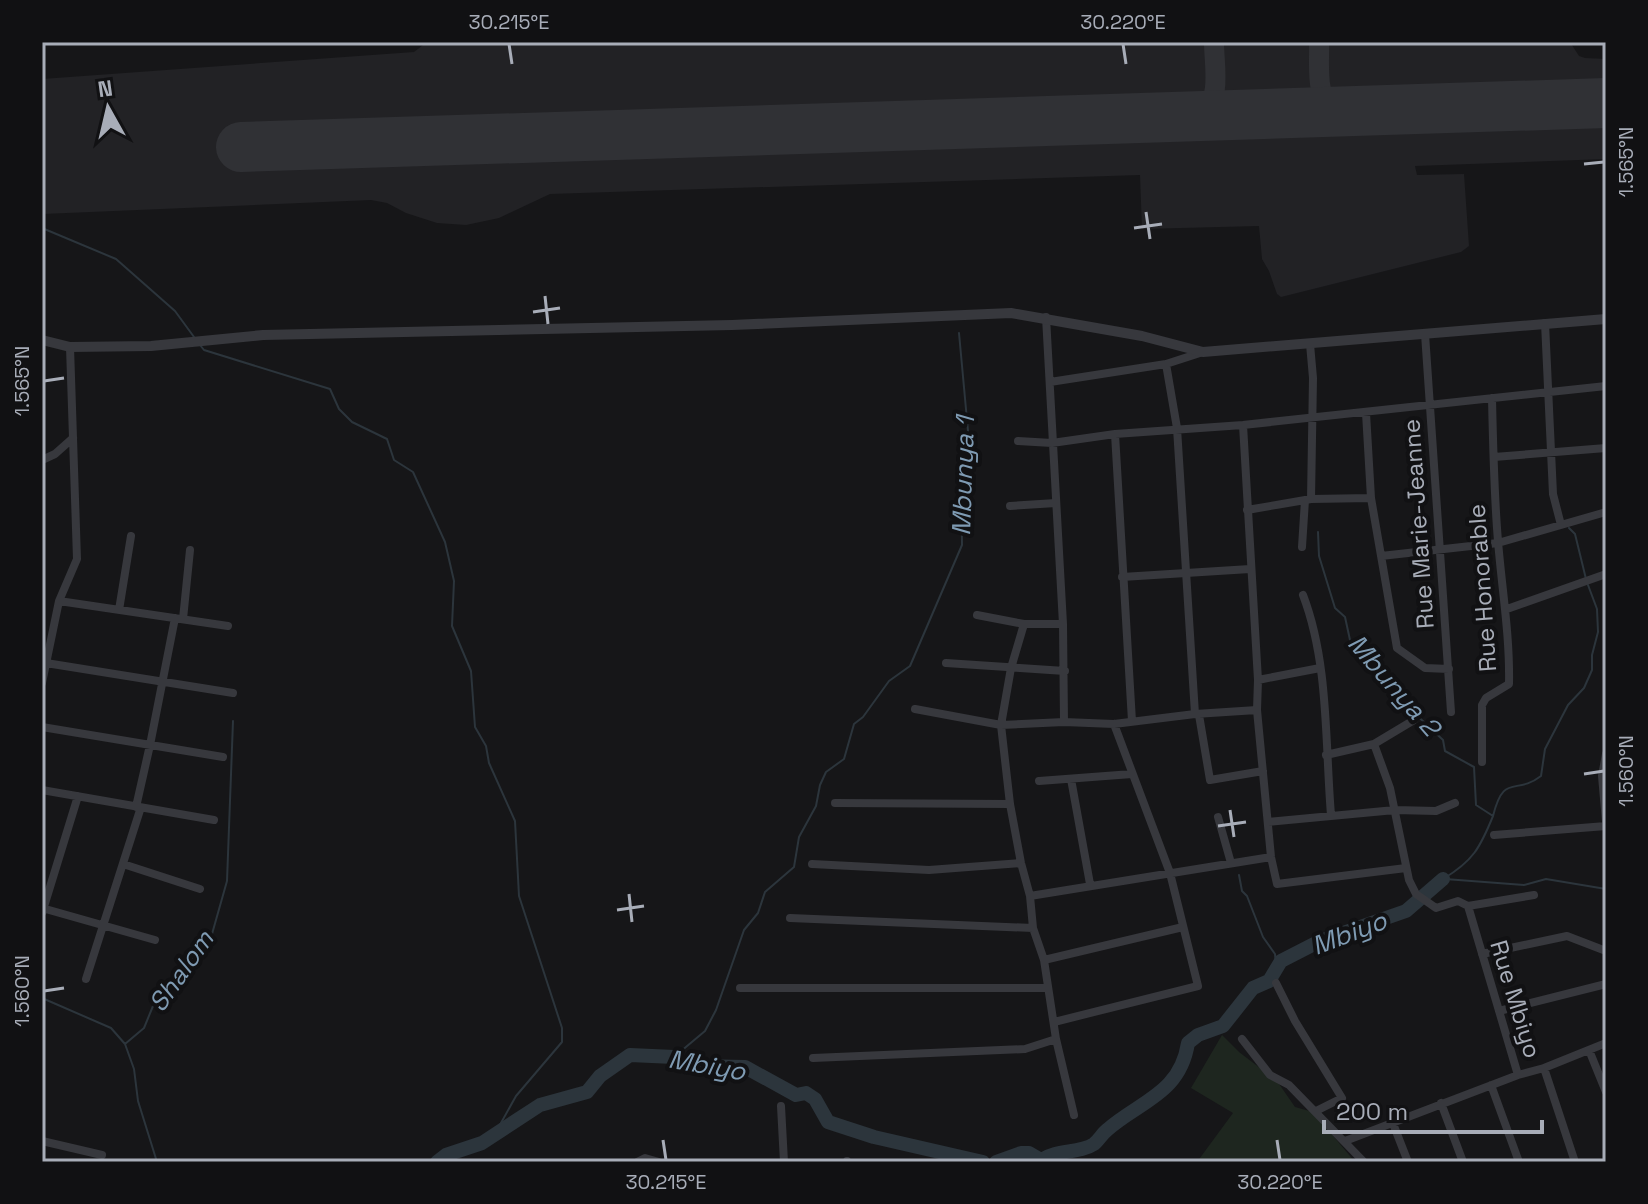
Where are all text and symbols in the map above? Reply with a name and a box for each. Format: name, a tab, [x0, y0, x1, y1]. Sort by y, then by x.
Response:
text: 30.215°E	[469, 9, 549, 35]
text: 30.220°E	[1080, 9, 1166, 35]
north arrow	[68, 68, 148, 148]
text: N	[96, 73, 114, 103]
text: 1.565°N	[1613, 127, 1639, 197]
text: 1.565°N	[9, 346, 35, 416]
water label: Mbunya 1	[944, 413, 982, 536]
street label: Rue Marie-Jeanne	[1395, 418, 1441, 630]
street label: Rue Honorable	[1461, 503, 1503, 673]
water label: Mbunya 2	[1340, 627, 1450, 745]
text: 1.560°N	[1613, 735, 1639, 807]
water label: Mbiyo	[1307, 903, 1392, 963]
water label: Shalom	[141, 923, 222, 1018]
street label: Rue Mbiyo	[1483, 936, 1549, 1062]
text: 1.560°N	[9, 955, 35, 1027]
water label: Mbiyo	[666, 1042, 749, 1089]
scale bar	[1324, 1084, 1542, 1134]
text: 200 m	[1336, 1096, 1408, 1127]
text: 30.215°E	[626, 1169, 706, 1195]
text: 30.220°E	[1237, 1169, 1323, 1195]

